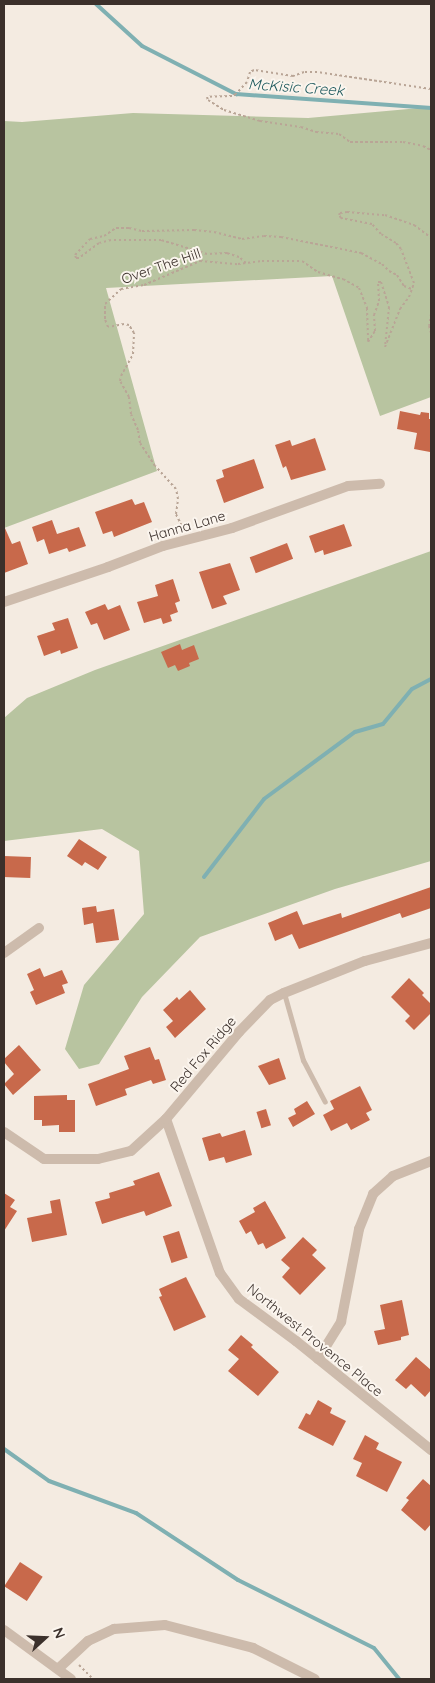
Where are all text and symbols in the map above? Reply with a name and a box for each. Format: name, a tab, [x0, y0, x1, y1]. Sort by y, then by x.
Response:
water label: McKisic Creek	[248, 75, 344, 99]
street label: Over The Hill	[119, 245, 203, 287]
street label: Hanna Lane	[147, 507, 227, 545]
street label: Red Fox Ridge	[167, 1013, 239, 1095]
street label: Northwest Provence Place	[244, 1280, 386, 1400]
north arrow	[20, 1613, 70, 1663]
text: N	[49, 1625, 69, 1641]

